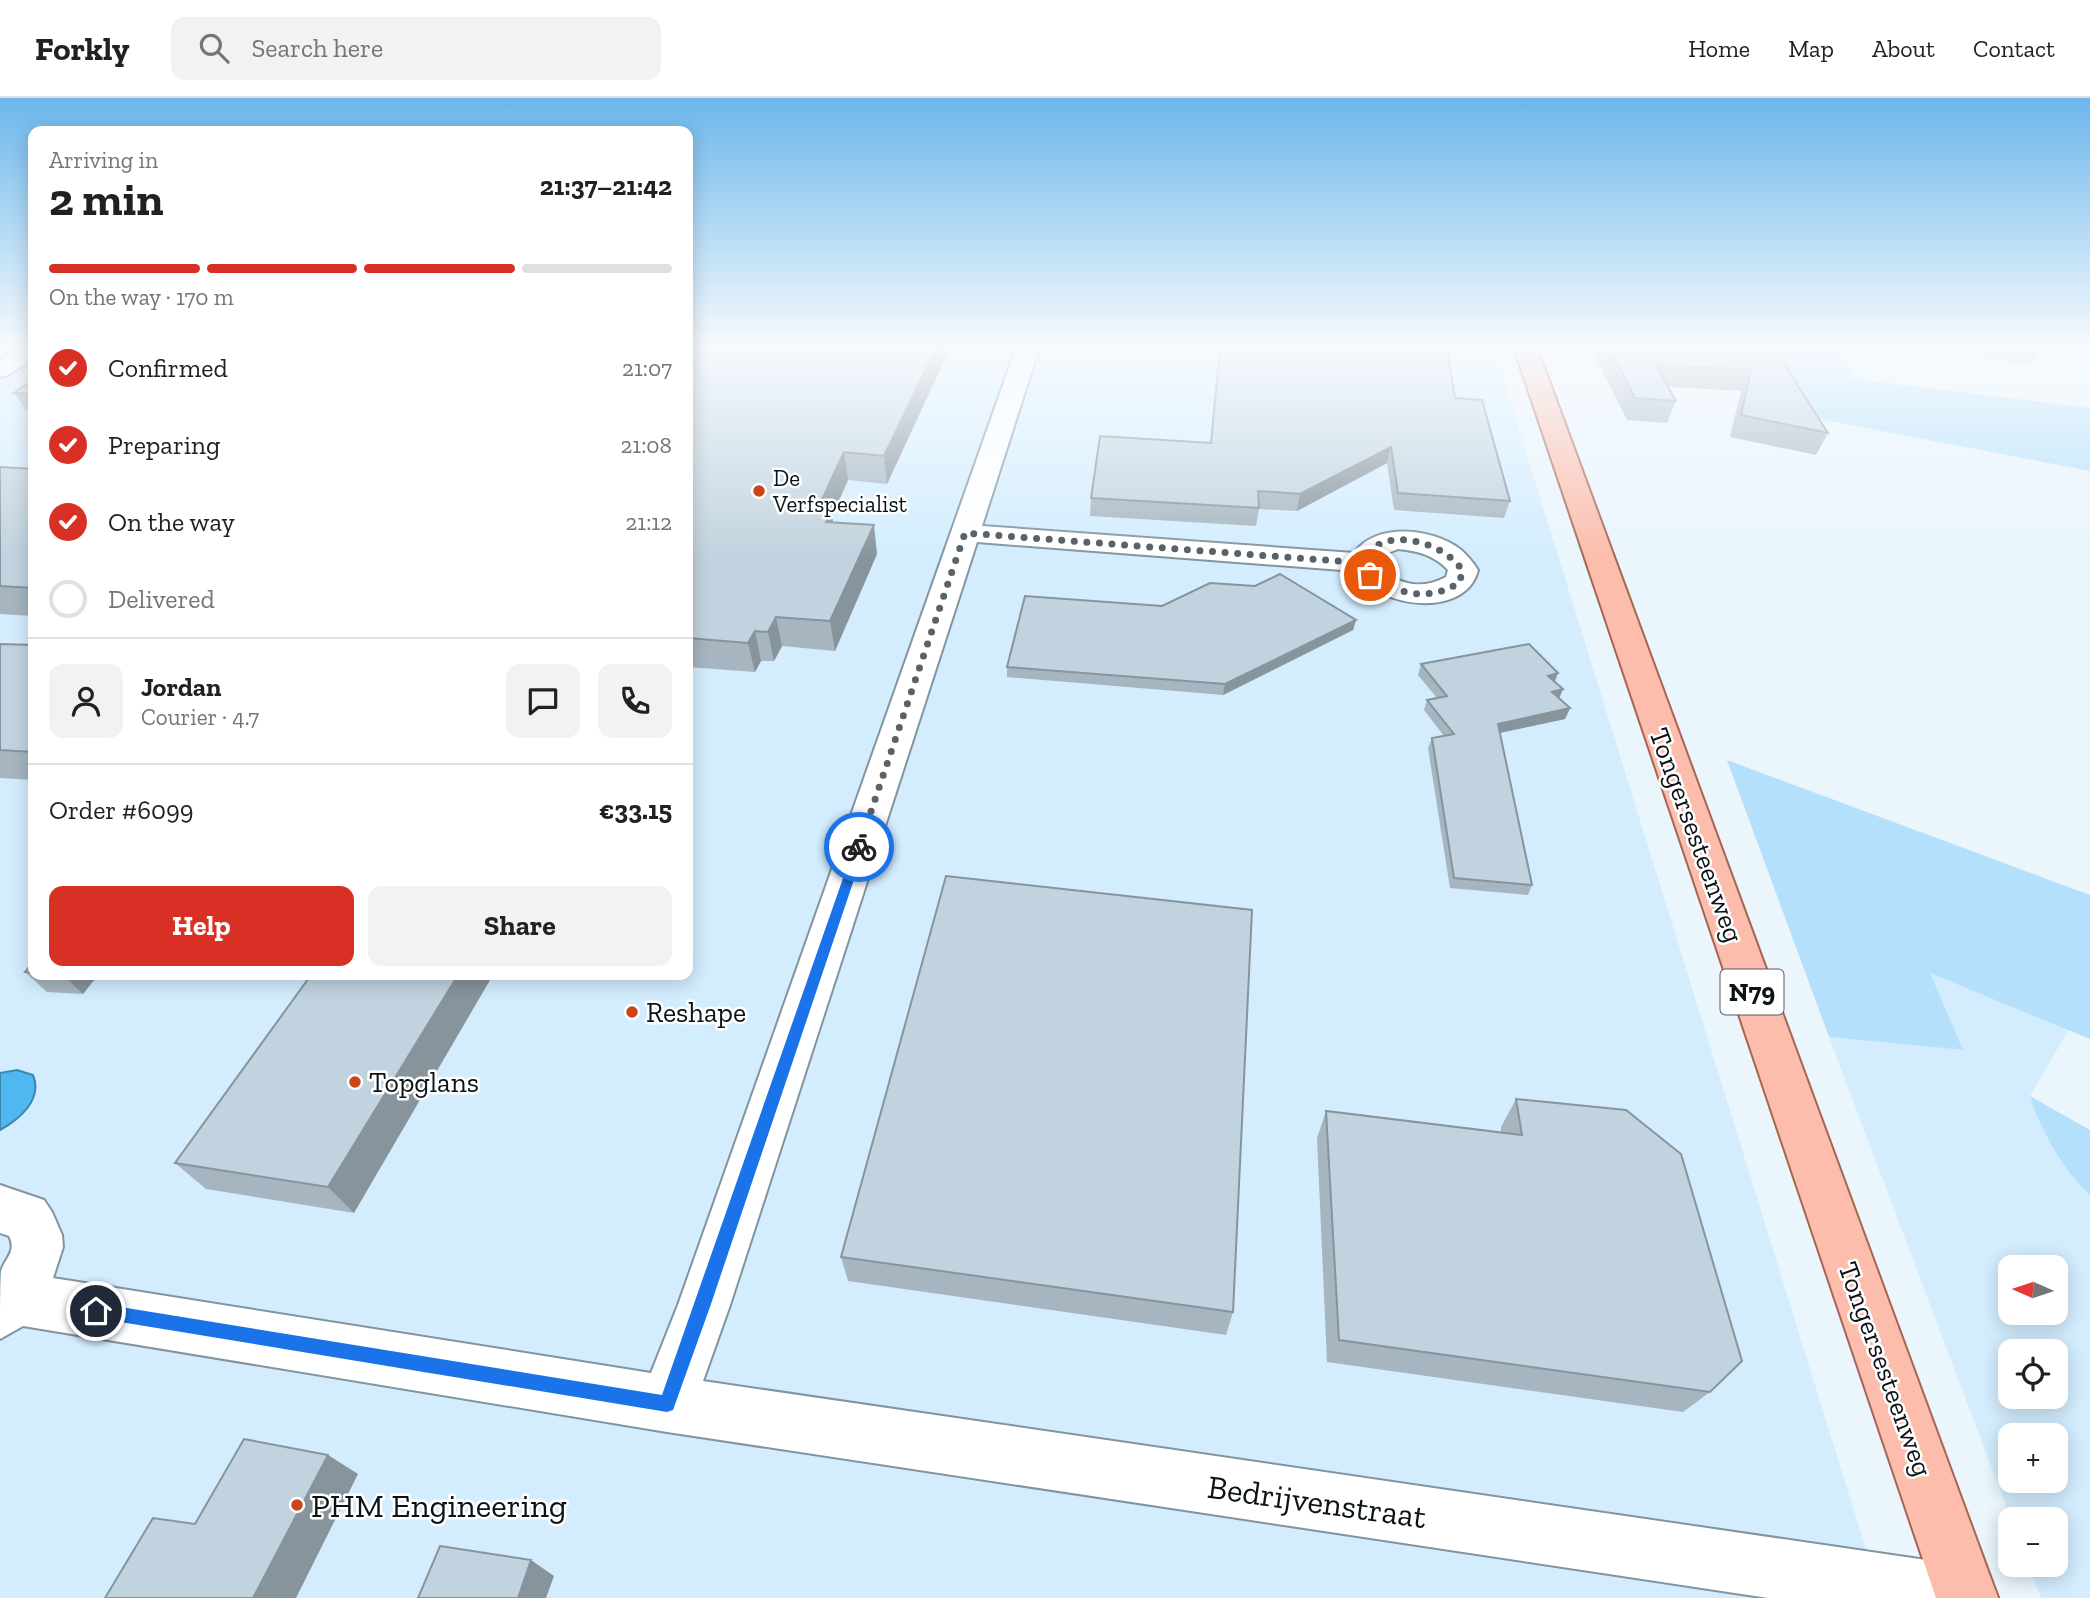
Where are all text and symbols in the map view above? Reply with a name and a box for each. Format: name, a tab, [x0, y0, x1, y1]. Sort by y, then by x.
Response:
search box	[171, 17, 661, 80]
text: Forkly	[35, 29, 129, 68]
icon: search	[195, 29, 233, 67]
text: Search here	[251, 32, 383, 64]
text: Home	[1688, 34, 1750, 63]
text: Map	[1788, 34, 1834, 63]
text: About	[1872, 34, 1935, 63]
text: Contact	[1973, 34, 2055, 63]
text: Arriving in	[49, 146, 158, 174]
text: 21:37–21:42	[540, 170, 672, 202]
text: 2 min	[49, 172, 164, 227]
text: On the way · 170 m	[49, 283, 234, 311]
icon: check	[49, 349, 87, 387]
text: Confirmed	[108, 352, 228, 384]
text: 21:07	[622, 354, 672, 382]
icon: check	[49, 426, 87, 464]
text: Preparing	[108, 429, 220, 461]
text: 21:08	[621, 431, 672, 459]
place label: De Verfspecialist	[772, 464, 908, 518]
marker: De Verfspecialist	[751, 483, 767, 499]
icon: check	[49, 503, 87, 541]
text: On the way	[108, 506, 235, 538]
text: 21:12	[625, 508, 672, 536]
pin	[1340, 545, 1400, 605]
icon: bag	[1351, 556, 1389, 594]
text: Delivered	[108, 583, 215, 615]
button: person	[49, 664, 123, 738]
button: chat	[506, 664, 580, 738]
button: phone	[598, 664, 672, 738]
text: Jordan	[141, 671, 221, 703]
text: Courier · 4.7	[141, 703, 259, 731]
street label: Tongersesteenweg	[1642, 723, 1751, 947]
text: Order #6099	[49, 794, 194, 826]
text: €33.15	[599, 794, 672, 826]
courier	[824, 812, 894, 882]
icon: bike	[840, 828, 878, 866]
button: Help	[49, 886, 354, 966]
button: Share	[368, 886, 672, 966]
road number: N79	[1720, 970, 1784, 1014]
place label: Reshape	[646, 996, 746, 1029]
marker: Reshape	[624, 1004, 640, 1020]
place label: Topglans	[369, 1066, 479, 1099]
marker: Topglans	[347, 1074, 363, 1090]
north arrow	[1998, 1255, 2068, 1325]
map controls	[1998, 1255, 2068, 1577]
street label: Tongersesteenweg	[1831, 1257, 1940, 1481]
pin	[66, 1281, 126, 1341]
icon: home	[77, 1292, 115, 1330]
button: locate	[1998, 1339, 2068, 1409]
button: +	[1998, 1423, 2068, 1493]
street label: Bedrijvenstraat	[1205, 1467, 1429, 1536]
place label: PHM Engineering	[311, 1486, 567, 1525]
marker: PHM Engineering	[289, 1497, 305, 1513]
button: −	[1998, 1507, 2068, 1577]

